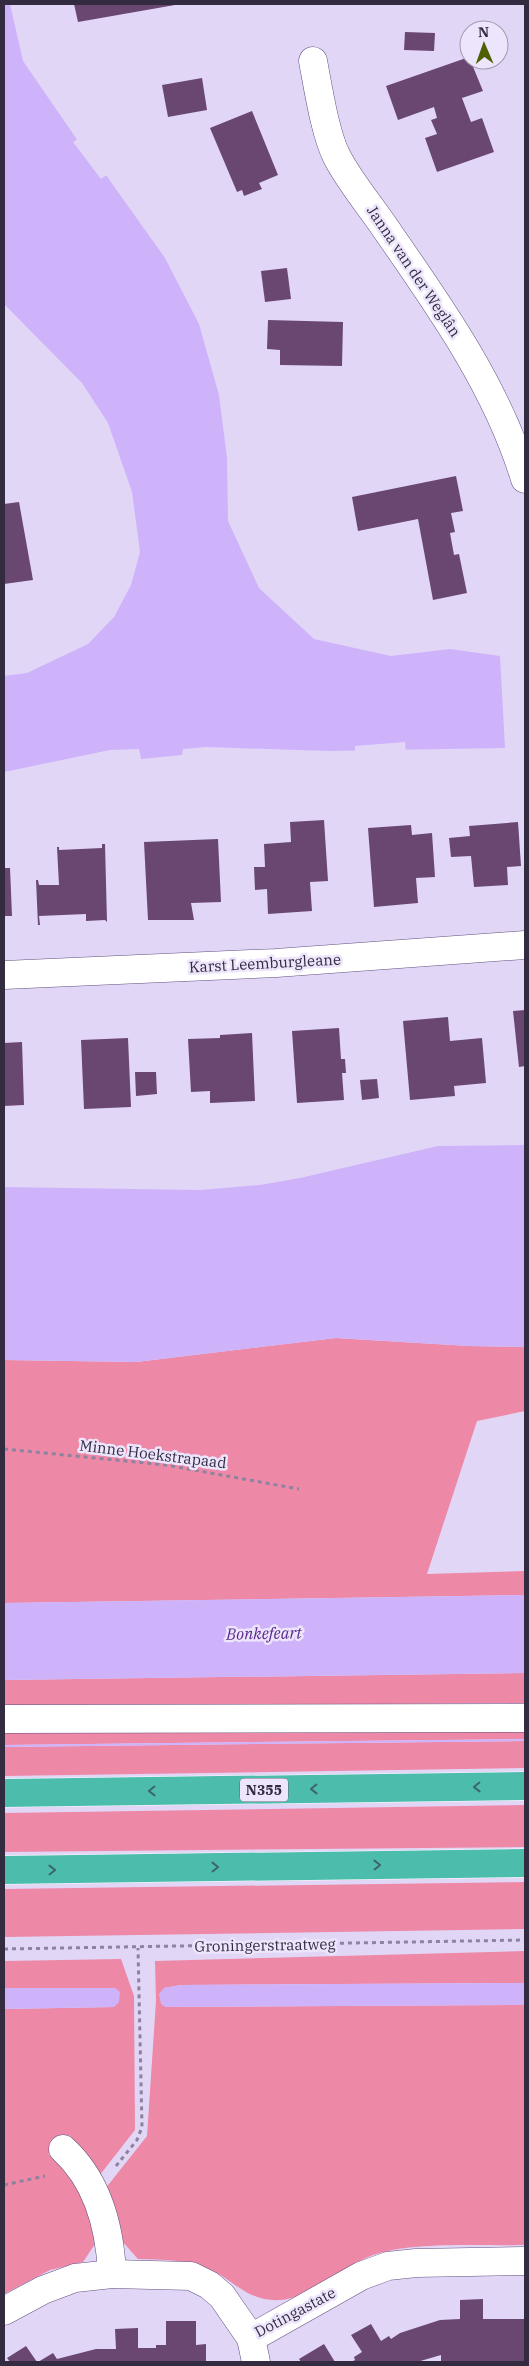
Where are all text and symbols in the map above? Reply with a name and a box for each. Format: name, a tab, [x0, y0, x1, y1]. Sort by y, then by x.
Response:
north arrow	[459, 20, 509, 70]
text: N	[478, 23, 489, 41]
street label: Janna van der Weglân	[363, 202, 465, 341]
street label: Karst Leemburgleane	[189, 950, 341, 976]
street label: Minne Hoekstrapaad	[78, 1436, 228, 1472]
water label: Bonkefeart	[225, 1622, 303, 1644]
road number: N355	[240, 1778, 288, 1802]
one-way arrow	[472, 1781, 480, 1792]
one-way arrow	[310, 1784, 318, 1794]
one-way arrow	[147, 1786, 155, 1796]
one-way arrow	[374, 1860, 382, 1870]
one-way arrow	[211, 1862, 219, 1873]
one-way arrow	[49, 1864, 57, 1875]
street label: Groningerstraatweg	[194, 1934, 336, 1956]
street label: Dotingastate	[251, 2283, 339, 2341]

